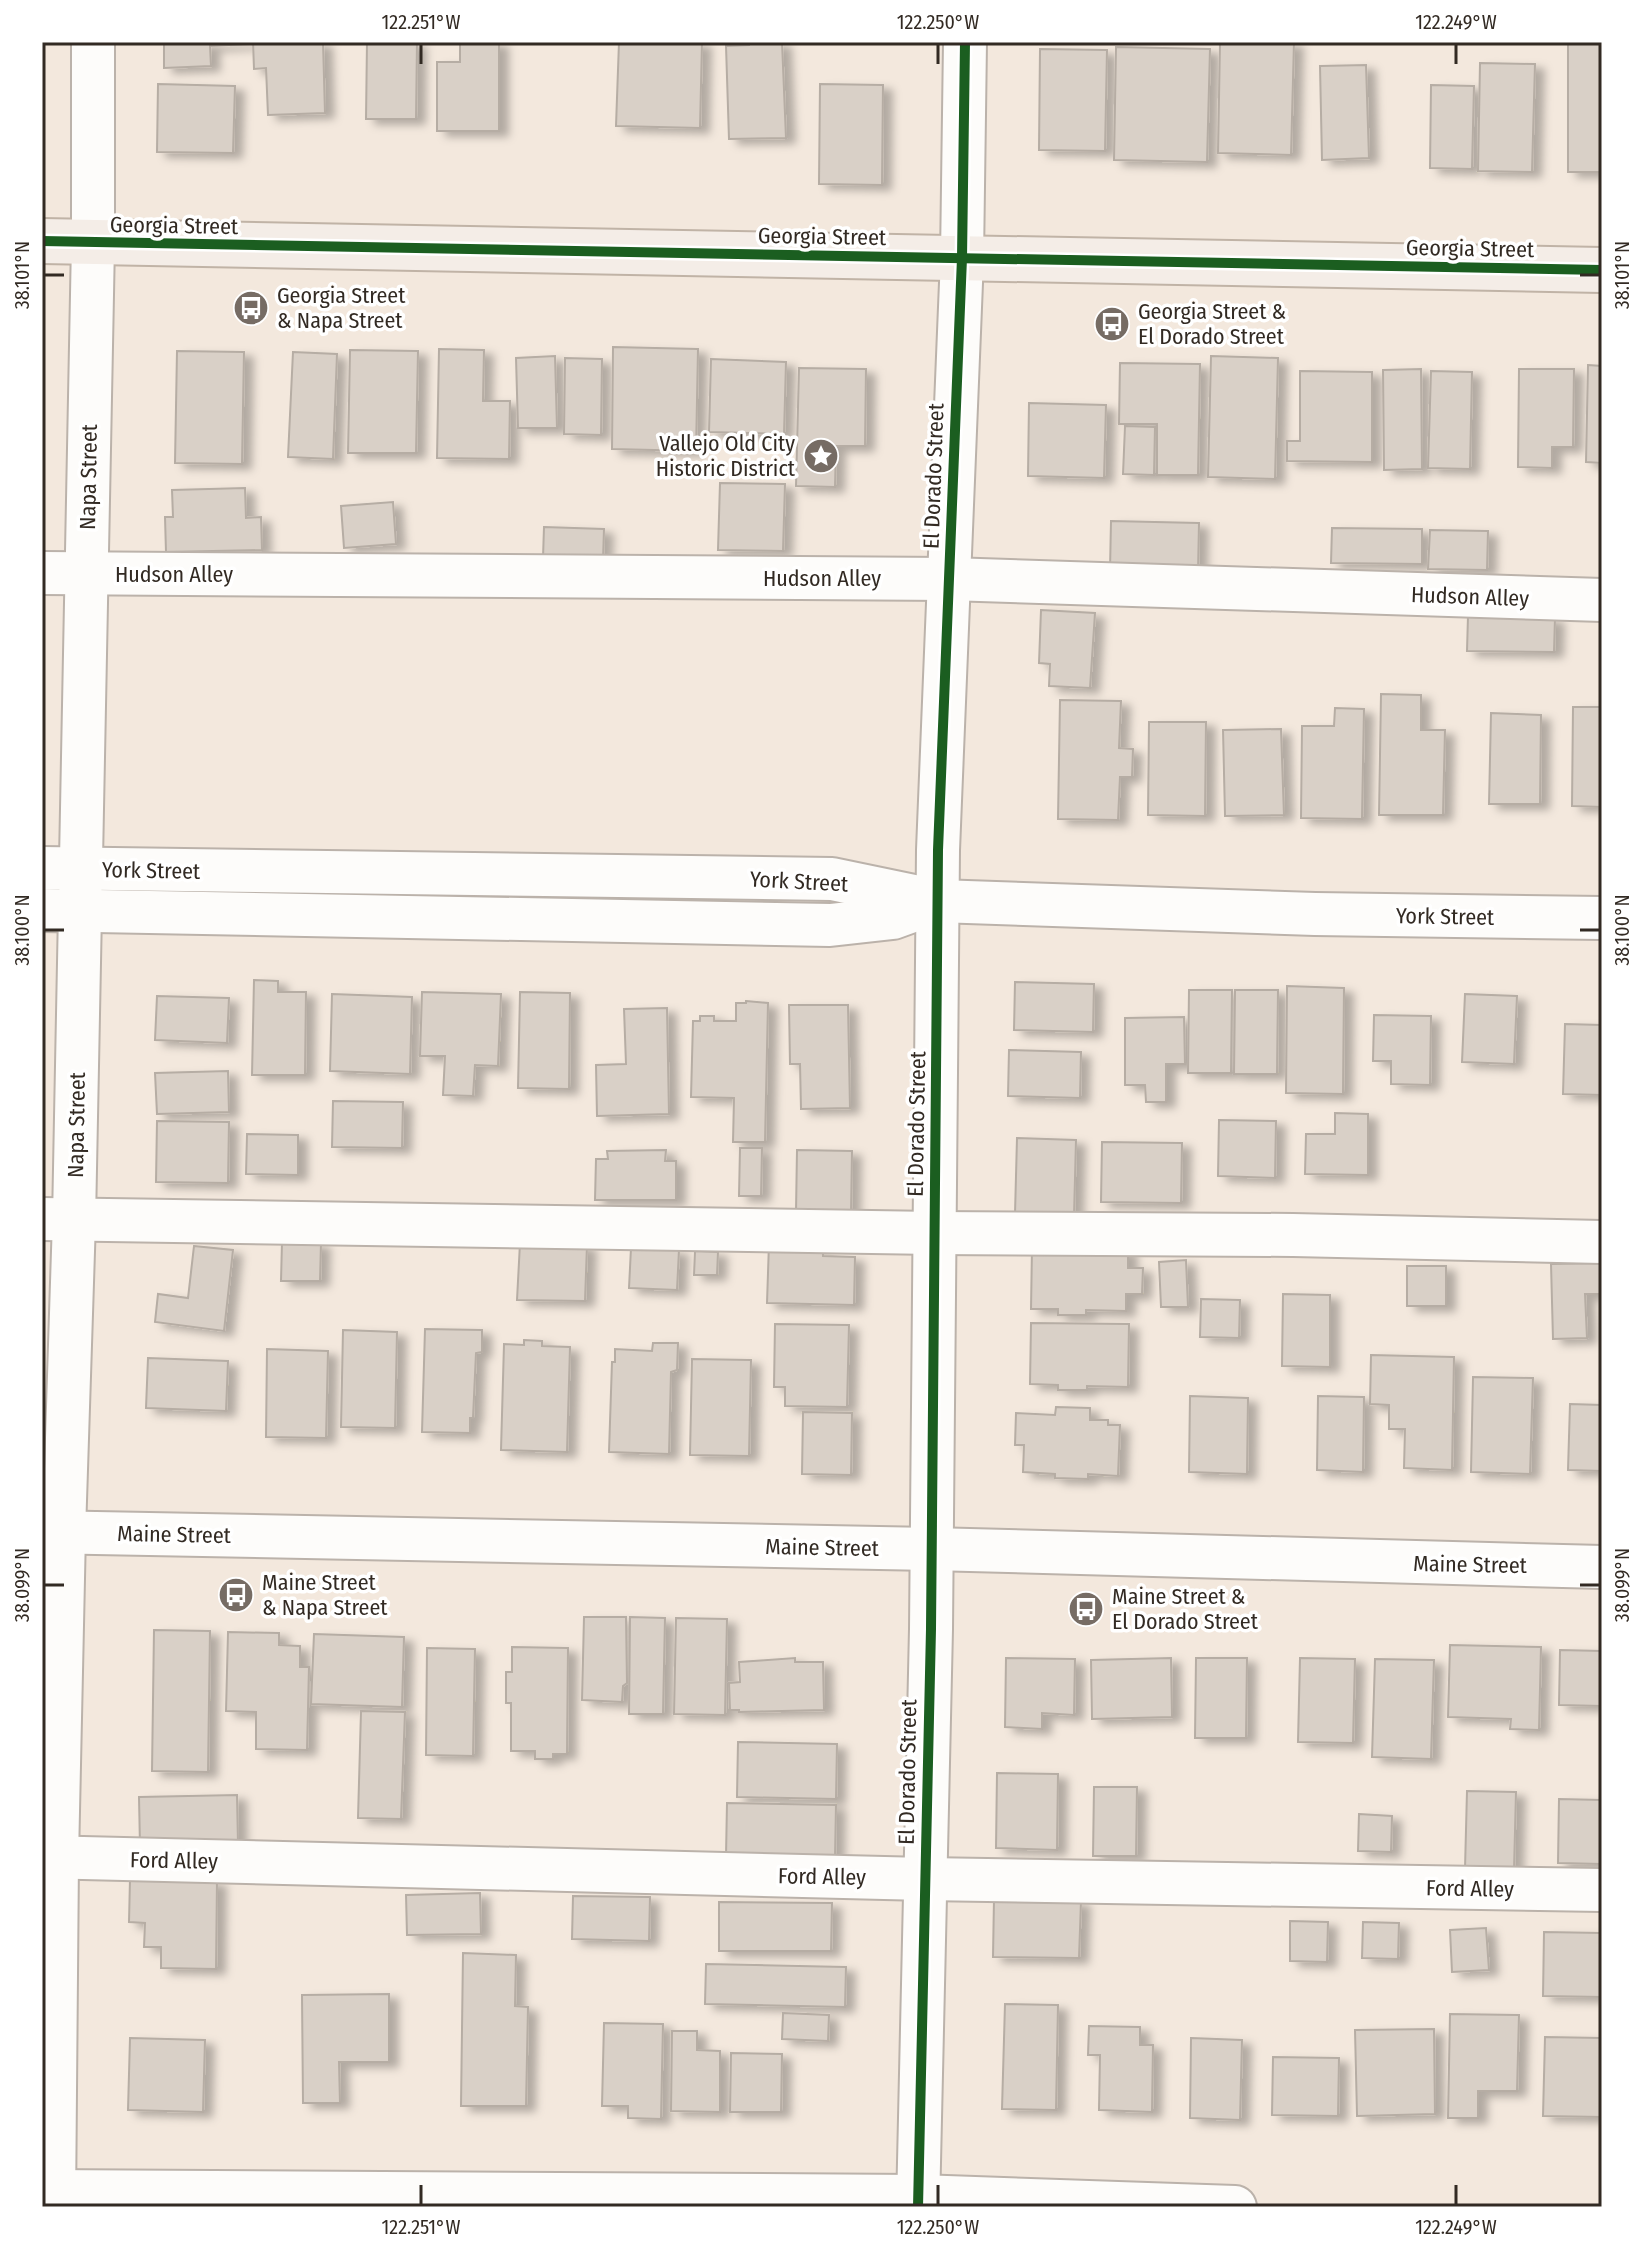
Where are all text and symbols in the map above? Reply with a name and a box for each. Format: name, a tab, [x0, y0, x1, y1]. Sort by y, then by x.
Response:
text: 122.251°W	[382, 10, 460, 34]
text: 122.250°W	[897, 10, 979, 34]
text: 122.249°W	[1415, 10, 1497, 34]
street label: Georgia Street	[110, 211, 239, 240]
street label: Georgia Street	[758, 222, 887, 251]
street label: Georgia Street	[1406, 234, 1535, 263]
text: 38.101°N	[10, 241, 34, 309]
text: 38.101°N	[1610, 241, 1634, 309]
place label: Georgia Street & Napa Street	[277, 282, 406, 334]
bus stop icon: Georgia Street & Napa Street	[232, 289, 270, 327]
place label: Georgia Street & El Dorado Street	[1138, 298, 1286, 350]
bus stop icon: Georgia Street & El Dorado Street	[1093, 305, 1131, 343]
street label: El Dorado Street	[917, 402, 950, 549]
street label: Napa Street	[74, 423, 103, 530]
place label: Vallejo Old City Historic District	[656, 430, 796, 482]
place icon: Vallejo Old City Historic District	[802, 437, 840, 475]
street label: Hudson Alley	[115, 561, 233, 588]
street label: Hudson Alley	[763, 565, 881, 592]
street label: Hudson Alley	[1411, 581, 1530, 612]
street label: York Street	[102, 856, 201, 885]
street label: York Street	[749, 865, 850, 898]
text: 38.100°N	[10, 894, 34, 966]
text: 38.100°N	[1610, 894, 1634, 966]
street label: York Street	[1396, 902, 1495, 931]
street label: El Dorado Street	[902, 1050, 931, 1197]
street label: Napa Street	[62, 1071, 91, 1178]
street label: Maine Street	[117, 1520, 232, 1549]
street label: Maine Street	[765, 1533, 880, 1562]
text: 38.099°N	[10, 1548, 34, 1622]
text: 38.099°N	[1610, 1548, 1634, 1622]
street label: Maine Street	[1413, 1550, 1528, 1579]
place label: Maine Street & Napa Street	[262, 1569, 388, 1621]
bus stop icon: Maine Street & Napa Street	[217, 1576, 255, 1614]
place label: Maine Street & El Dorado Street	[1112, 1583, 1259, 1635]
bus stop icon: Maine Street & El Dorado Street	[1067, 1590, 1105, 1628]
street label: El Dorado Street	[893, 1698, 922, 1845]
street label: Ford Alley	[130, 1846, 218, 1875]
street label: Ford Alley	[778, 1862, 866, 1891]
street label: Ford Alley	[1426, 1874, 1514, 1903]
text: 122.251°W	[382, 2215, 460, 2239]
text: 122.250°W	[897, 2215, 979, 2239]
text: 122.249°W	[1415, 2215, 1497, 2239]

